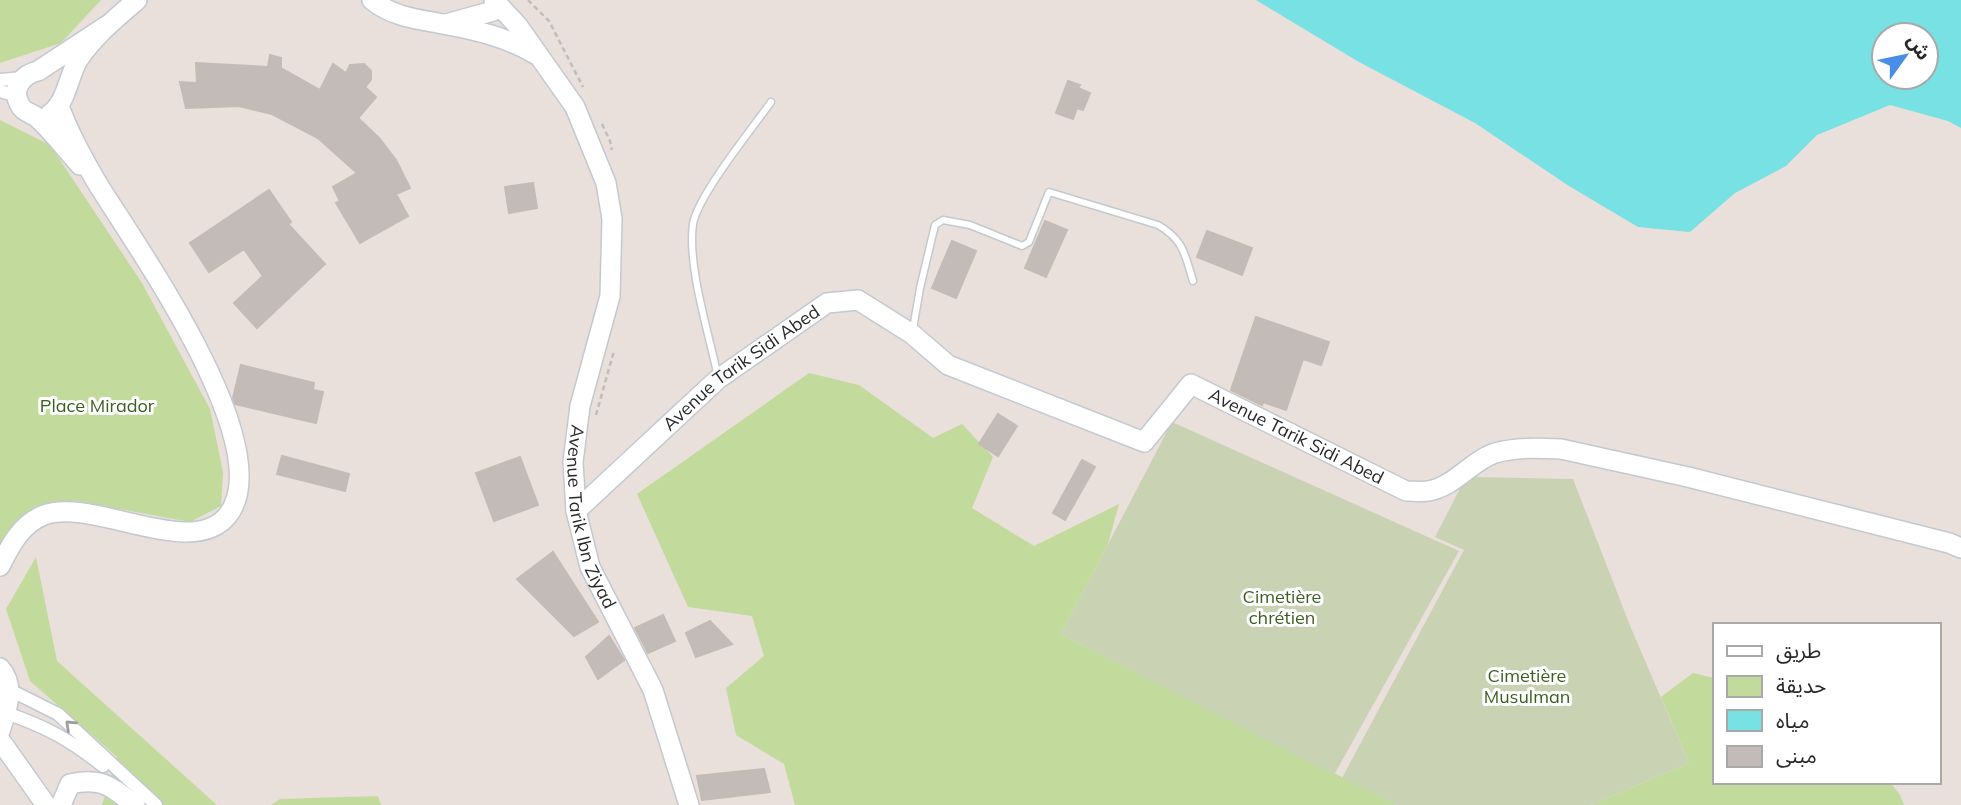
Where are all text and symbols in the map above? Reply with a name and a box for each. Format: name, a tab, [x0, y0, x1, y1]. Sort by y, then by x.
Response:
north arrow	[1870, 21, 1940, 91]
text: ش	[1902, 29, 1936, 64]
street label: Avenue Tarik Sidi Abed	[658, 300, 824, 436]
street label: Avenue Tarik Sidi Abed	[1205, 383, 1388, 489]
park label: Place Mirador	[40, 394, 155, 417]
street label: Avenue Tarik Ibn Ziyad	[562, 424, 621, 612]
park label: Cimetière chrétien	[1243, 585, 1321, 629]
legend	[1713, 623, 1940, 784]
text: طريق	[1776, 637, 1821, 664]
park label: Cimetière Musulman	[1484, 664, 1570, 708]
text: حديقة	[1776, 672, 1826, 698]
text: مياه	[1776, 707, 1809, 733]
one-way arrow	[65, 721, 78, 734]
text: مبنى	[1776, 742, 1817, 768]

